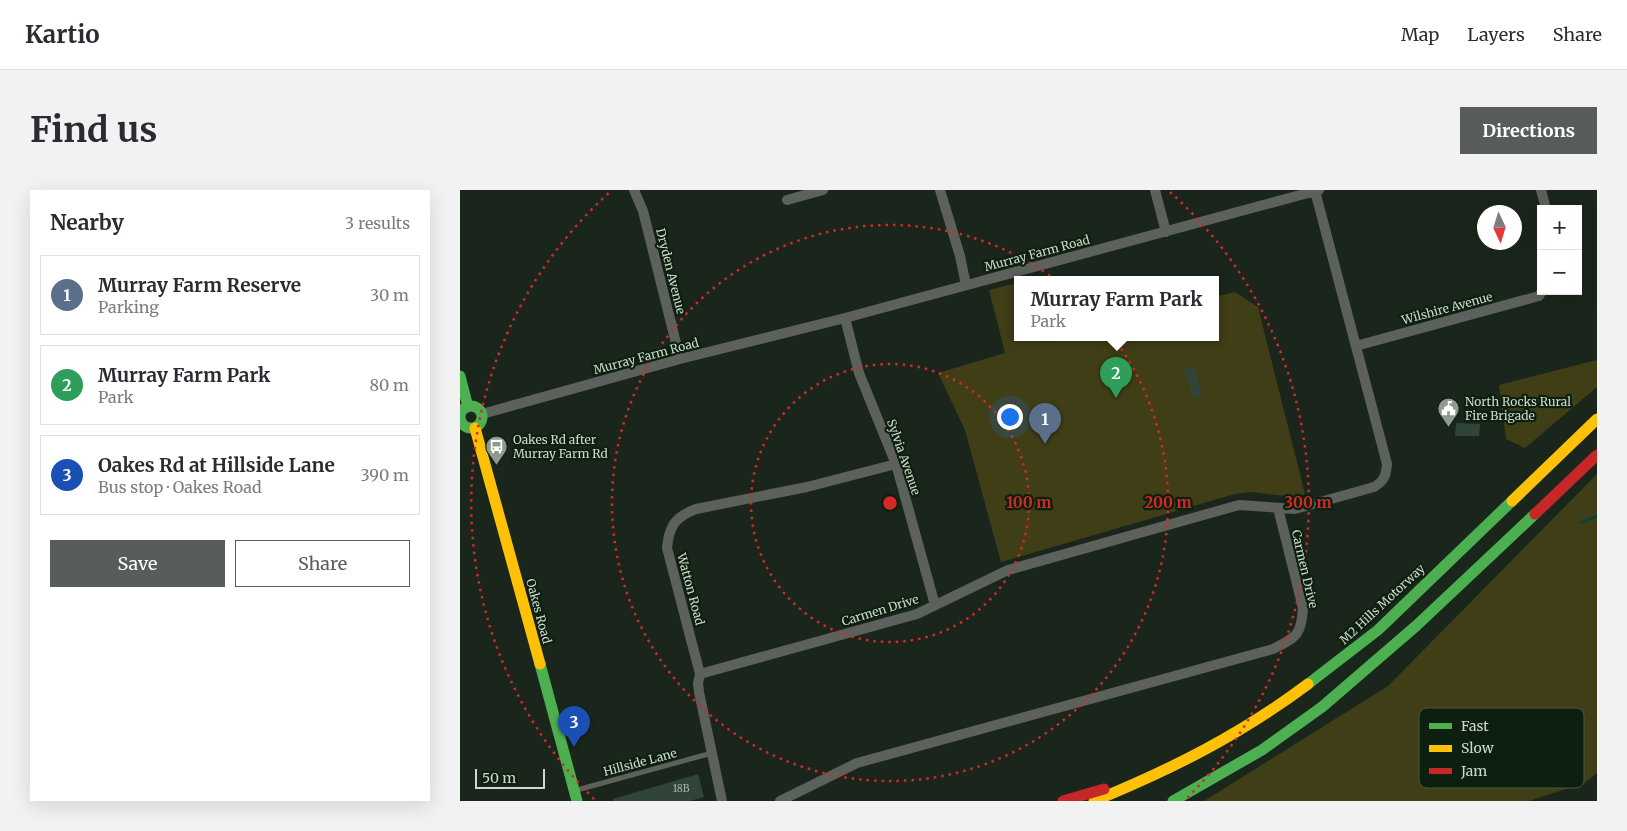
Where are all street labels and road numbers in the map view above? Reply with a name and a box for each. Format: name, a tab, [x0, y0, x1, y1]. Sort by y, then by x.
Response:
street label: Dryden Avenue	[653, 227, 689, 315]
street label: Murray Farm Road	[983, 232, 1091, 274]
street label: Wilshire Avenue	[1399, 289, 1494, 328]
street label: Murray Farm Road	[592, 335, 700, 377]
street label: Sylvia Avenue	[884, 417, 924, 497]
street label: Carmen Drive	[1289, 528, 1321, 610]
street label: Watton Road	[674, 550, 708, 627]
street label: M2 Hills Motorway	[1336, 561, 1428, 647]
street label: Oakes Road	[523, 577, 555, 645]
street label: Carmen Drive	[840, 591, 920, 629]
street label: Hillside Lane	[602, 745, 678, 779]

